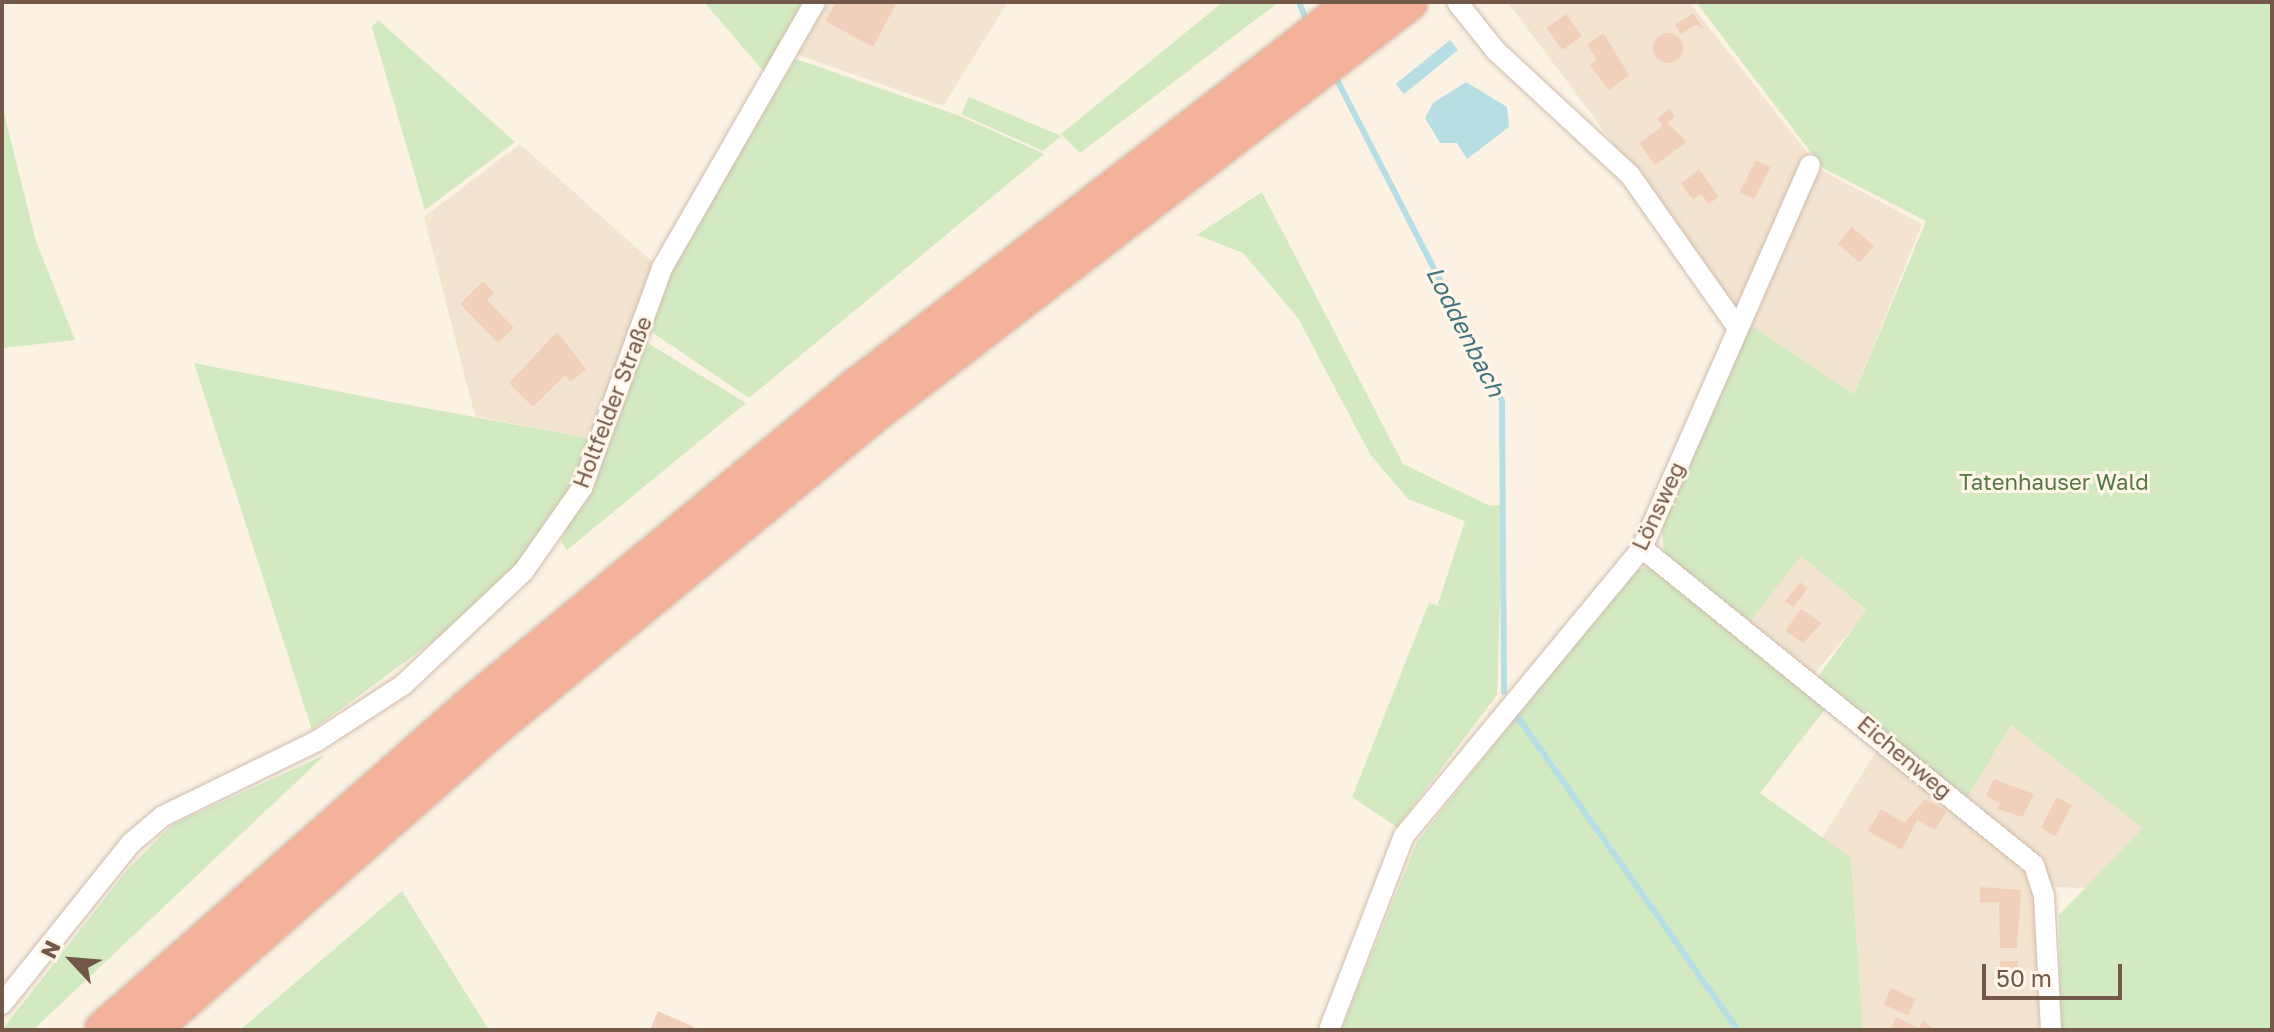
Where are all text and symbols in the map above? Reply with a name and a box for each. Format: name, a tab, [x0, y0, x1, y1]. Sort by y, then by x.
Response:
water label: Loddenbach	[1421, 261, 1511, 401]
street label: Holtfelder Straße	[567, 312, 657, 492]
street label: Lönsweg	[1626, 458, 1690, 554]
park label: Tatenhauser Wald	[1959, 469, 2149, 495]
street label: Eichenweg	[1853, 710, 1957, 804]
north arrow	[32, 920, 112, 1000]
text: N	[34, 936, 66, 963]
scale bar	[1986, 948, 2126, 998]
text: 50 m	[1996, 963, 2052, 992]

